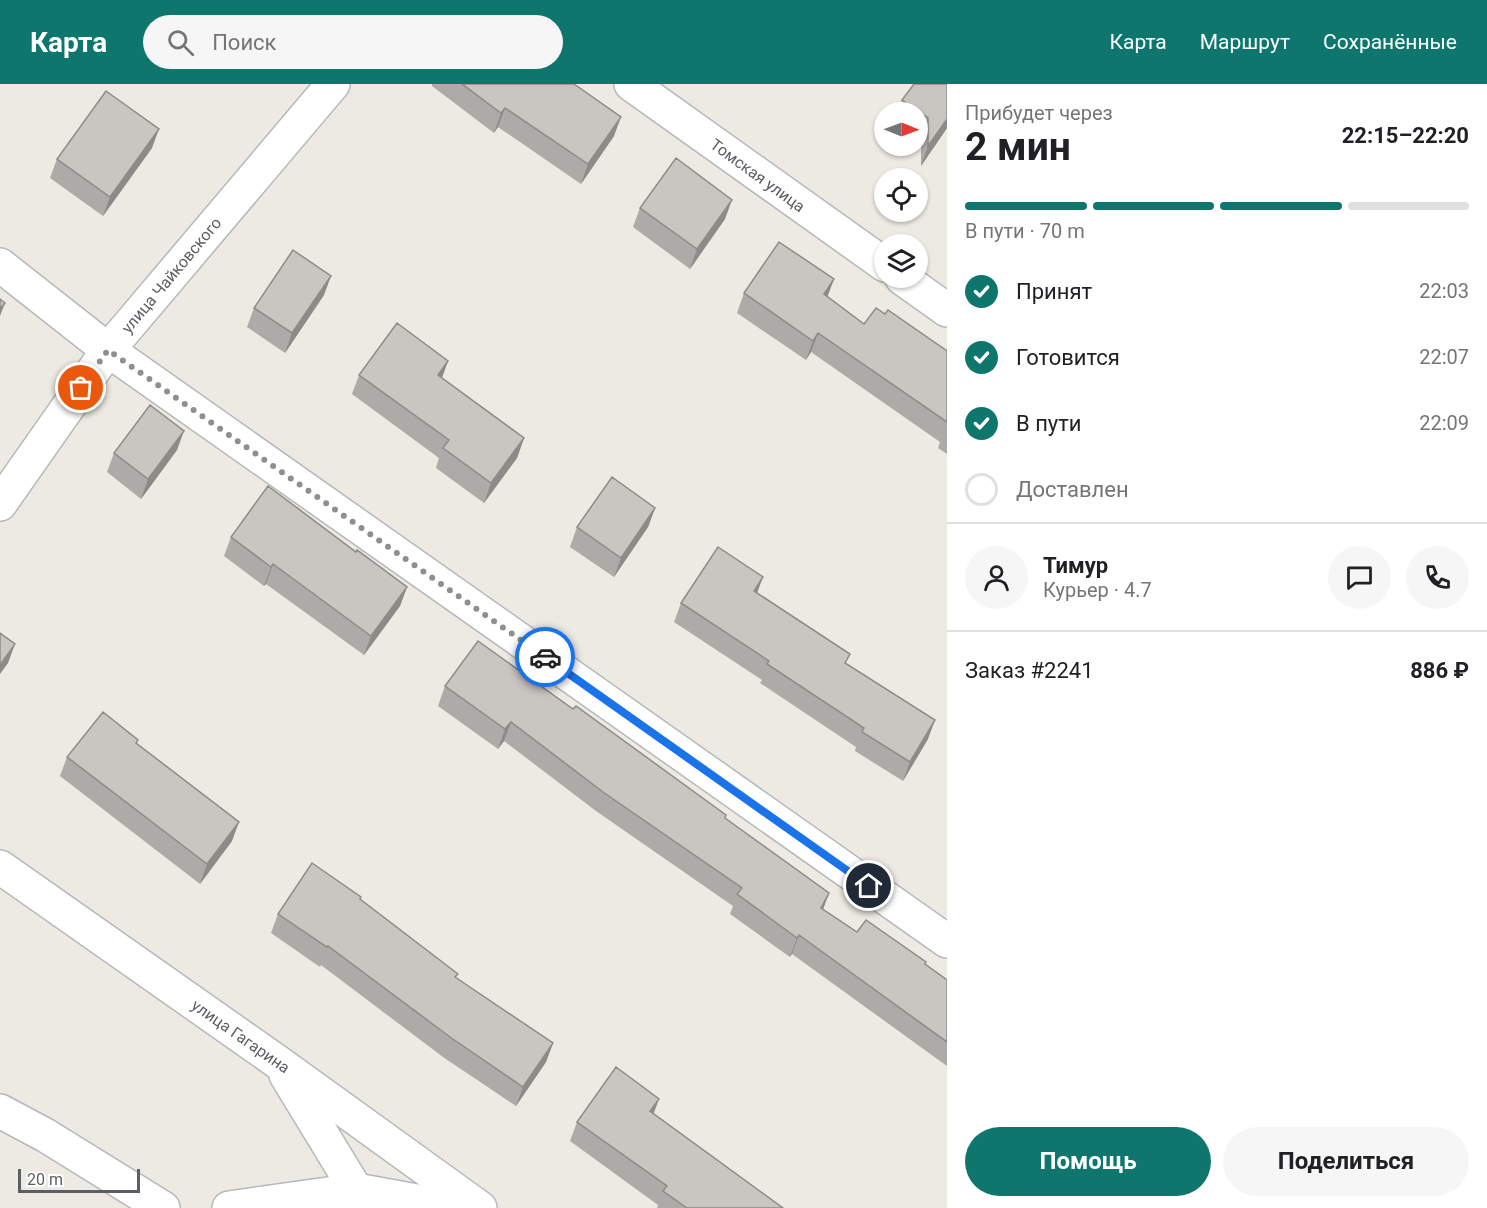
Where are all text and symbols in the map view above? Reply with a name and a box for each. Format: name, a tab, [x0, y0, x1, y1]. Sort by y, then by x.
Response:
search box	[143, 15, 563, 69]
text: Карта	[30, 26, 107, 59]
icon: search	[164, 26, 197, 59]
text: Поиск	[212, 30, 277, 55]
text: Карта	[1110, 30, 1167, 54]
text: Маршрут	[1200, 30, 1290, 54]
text: Сохранённые	[1323, 30, 1457, 54]
text: Прибудет через	[965, 101, 1113, 125]
north arrow	[874, 102, 928, 156]
map controls	[874, 102, 928, 288]
text: 22:15–22:20	[1342, 123, 1469, 148]
text: 2 мин	[965, 124, 1071, 170]
street label: Томская улица	[707, 135, 809, 216]
button: locate	[874, 168, 928, 222]
street label: улица Чайковского	[117, 214, 225, 337]
text: В пути · 70 m	[965, 219, 1085, 243]
button: layers	[874, 234, 928, 288]
icon: check	[965, 275, 998, 308]
text: Принят	[1016, 279, 1092, 304]
text: 22:03	[1419, 279, 1469, 303]
icon: check	[965, 341, 998, 374]
text: Готовится	[1016, 345, 1120, 370]
text: 22:07	[1419, 345, 1469, 369]
pin	[55, 362, 106, 413]
icon: bag	[64, 371, 97, 404]
icon: check	[965, 407, 998, 440]
text: В пути	[1016, 411, 1082, 436]
text: 22:09	[1419, 411, 1469, 435]
text: Доставлен	[1016, 477, 1129, 502]
button: person	[965, 546, 1028, 609]
button: chat	[1328, 546, 1391, 609]
button: phone	[1406, 546, 1469, 609]
text: Тимур	[1043, 553, 1108, 578]
text: Курьер · 4.7	[1043, 578, 1152, 602]
courier	[515, 627, 575, 687]
icon: car	[529, 641, 562, 674]
text: Заказ #2241	[965, 658, 1094, 683]
text: 886 ₽	[1410, 658, 1469, 683]
pin	[843, 860, 894, 911]
icon: home	[852, 869, 885, 902]
street label: улица Гагарина	[188, 996, 293, 1077]
button: Помощь	[965, 1127, 1211, 1196]
button: Поделиться	[1223, 1127, 1469, 1196]
scale bar	[18, 1166, 140, 1194]
text: 20 m	[27, 1170, 63, 1189]

